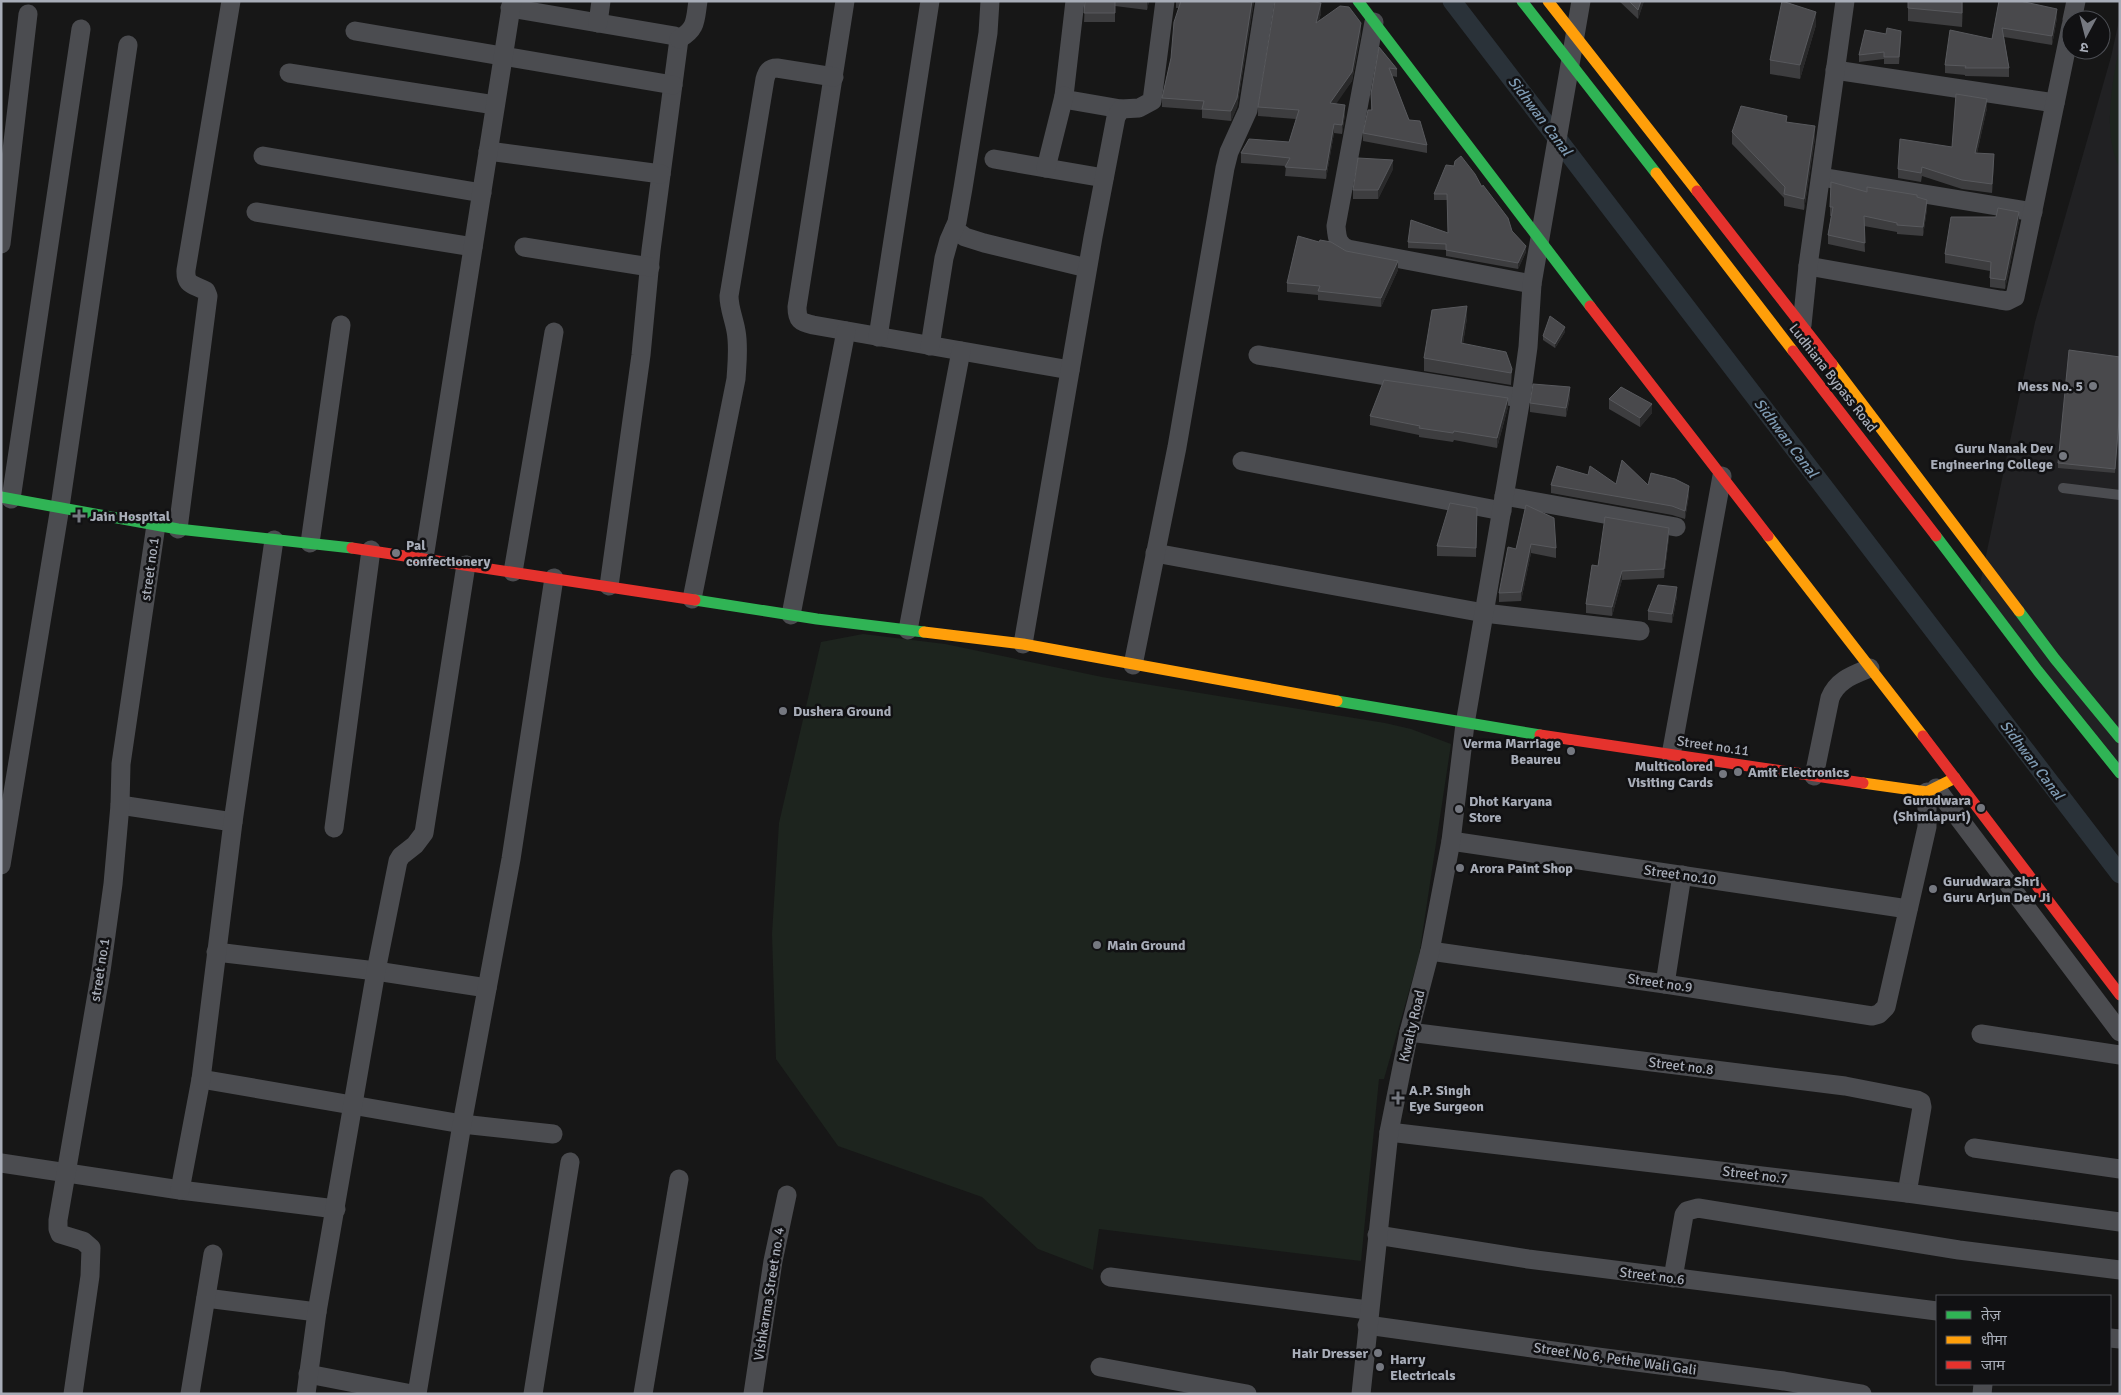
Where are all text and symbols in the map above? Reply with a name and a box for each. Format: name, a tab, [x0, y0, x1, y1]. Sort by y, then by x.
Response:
north arrow	[2061, 10, 2111, 60]
text: उ	[2079, 38, 2090, 56]
water label: Sidhwan Canal	[1504, 73, 1577, 161]
street label: Ludhiana Bypass Road	[1785, 320, 1881, 436]
place label: Mess No. 5	[2017, 378, 2083, 395]
marker: Mess No. 5	[2087, 380, 2099, 392]
water label: Sidhwan Canal	[1750, 395, 1823, 483]
place label: Guru Nanak Dev Engineering College	[1930, 440, 2053, 473]
marker: Guru Nanak Dev Engineering College	[2057, 450, 2069, 462]
place label: Jain Hospital	[90, 508, 171, 525]
marker: Jain Hospital	[72, 509, 86, 523]
street label: street no.1	[137, 536, 163, 602]
place label: Pal confectionery	[406, 537, 490, 570]
marker: Pal confectionery	[390, 547, 402, 559]
place label: Dushera Ground	[793, 703, 892, 720]
marker: Dushera Ground	[777, 705, 789, 717]
water label: Sidhwan Canal	[1996, 717, 2069, 805]
street label: Street no.11	[1676, 732, 1750, 760]
place label: Verma Marriage Beaureu	[1463, 735, 1561, 768]
marker: Verma Marriage Beaureu	[1565, 745, 1577, 757]
place label: Multicolored Visiting Cards	[1627, 758, 1713, 791]
place label: Amit Electronics	[1748, 764, 1849, 781]
marker: Amit Electronics	[1732, 766, 1744, 778]
marker: Multicolored Visiting Cards	[1717, 768, 1729, 780]
place label: Gurudwara (Shimlapuri)	[1893, 792, 1971, 825]
place label: Dhot Karyana Store	[1469, 793, 1552, 826]
marker: Gurudwara (Shimlapuri)	[1975, 802, 1987, 814]
marker: Dhot Karyana Store	[1453, 803, 1465, 815]
place label: Arora Paint Shop	[1470, 860, 1573, 877]
street label: Street no.10	[1643, 861, 1717, 889]
marker: Arora Paint Shop	[1454, 862, 1466, 874]
place label: Gurudwara Shri Guru Arjun Dev Ji	[1943, 873, 2050, 906]
marker: Gurudwara Shri Guru Arjun Dev Ji	[1927, 883, 1939, 895]
street label: street no.1	[87, 937, 113, 1003]
place label: Main Ground	[1107, 937, 1186, 954]
marker: Main Ground	[1091, 939, 1103, 951]
street label: Street no.9	[1626, 970, 1694, 996]
street label: Kwalty Road	[1395, 988, 1429, 1064]
street label: Street no.8	[1647, 1054, 1715, 1078]
place label: A.P. Singh Eye Surgeon	[1409, 1082, 1484, 1115]
marker: A.P. Singh Eye Surgeon	[1391, 1091, 1405, 1105]
street label: Street no.7	[1721, 1163, 1789, 1187]
street label: Vishkarma Street no. 4	[750, 1226, 788, 1362]
street label: Street no.6	[1618, 1264, 1686, 1288]
legend	[1936, 1295, 2111, 1385]
text: तेज़	[1981, 1306, 2002, 1324]
text: धीमा	[1981, 1331, 2008, 1349]
street label: Street No 6, Pethe Wali Gali	[1532, 1339, 1698, 1379]
place label: Hair Dresser	[1292, 1345, 1368, 1362]
marker: Hair Dresser	[1372, 1347, 1384, 1359]
place label: Harry Electricals	[1390, 1351, 1456, 1384]
text: जाम	[1981, 1356, 2006, 1374]
marker: Harry Electricals	[1374, 1361, 1386, 1373]

